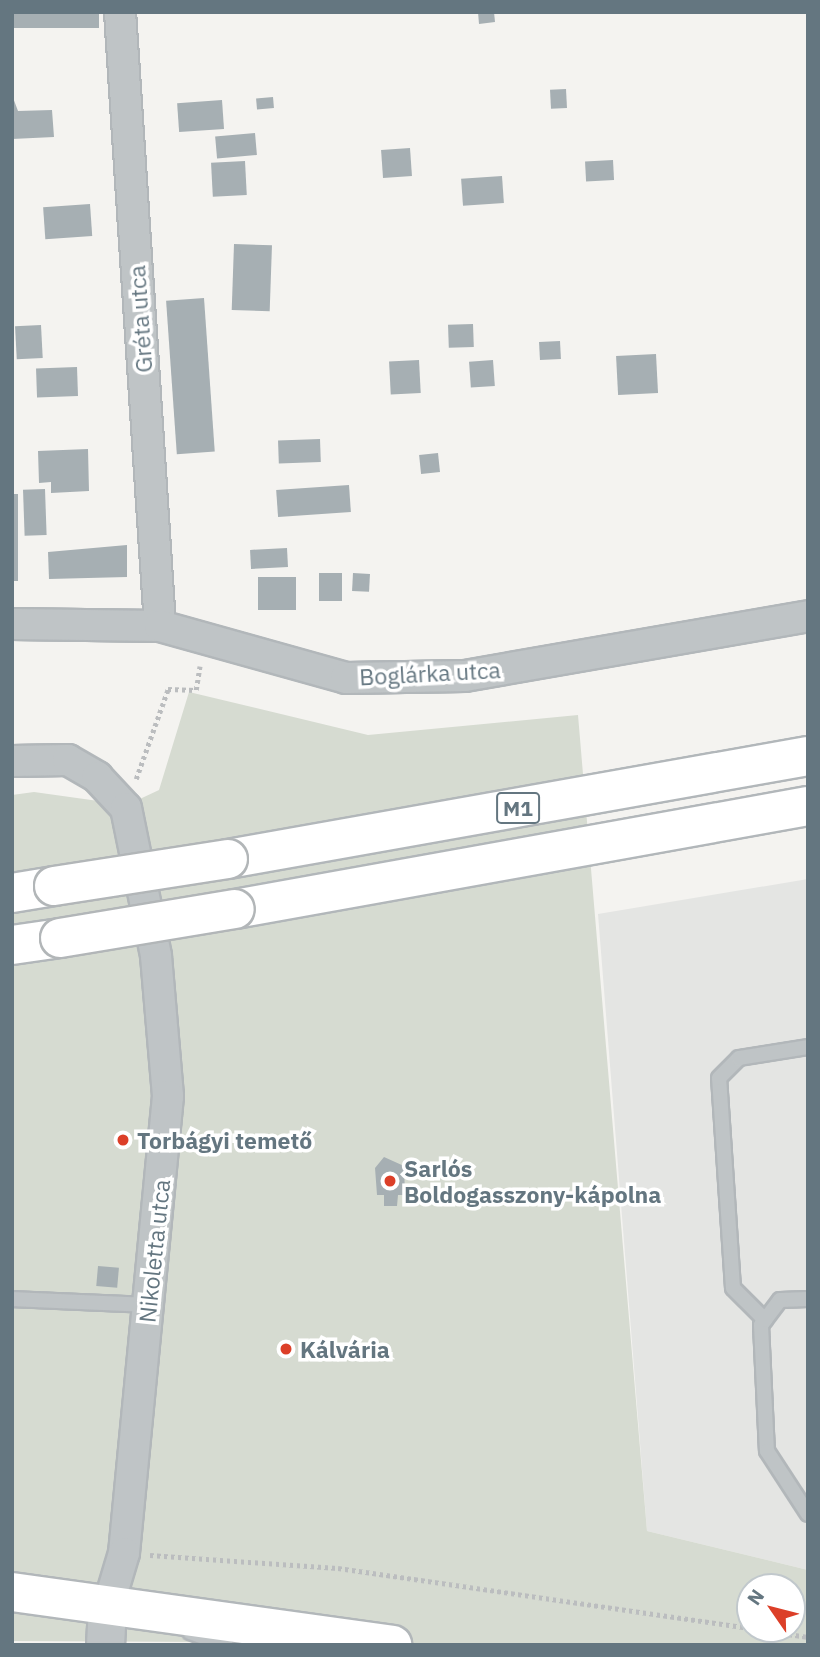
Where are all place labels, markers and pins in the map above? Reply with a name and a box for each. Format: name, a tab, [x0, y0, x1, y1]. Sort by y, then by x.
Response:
place label: Torbágyi temető	[137, 1126, 312, 1154]
marker: Torbágyi temető	[115, 1132, 131, 1148]
place label: Sarlós Boldogasszony-kápolna	[404, 1154, 661, 1208]
marker: Sarlós Boldogasszony-kápolna	[382, 1173, 398, 1189]
place label: Kálvária	[300, 1335, 390, 1363]
marker: Kálvária	[278, 1341, 294, 1357]

